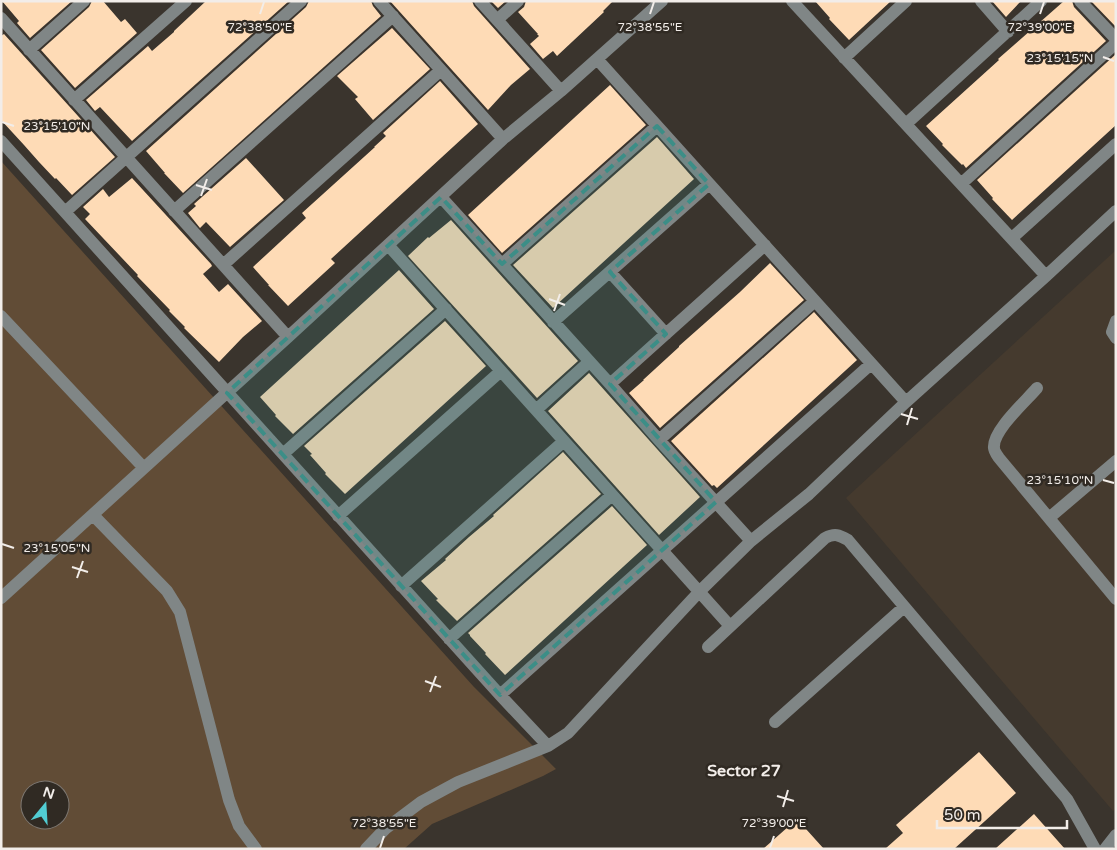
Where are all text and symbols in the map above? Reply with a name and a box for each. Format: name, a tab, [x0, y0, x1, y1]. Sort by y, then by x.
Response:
text: 72°38'50"E	[227, 20, 293, 34]
text: 72°38'55"E	[617, 20, 683, 34]
text: 72°39'00"E	[1007, 20, 1073, 34]
text: 23°15'15"N	[1027, 51, 1094, 65]
text: 23°15'10"N	[24, 119, 91, 133]
text: 23°15'10"N	[1027, 473, 1094, 487]
text: 23°15'05"N	[24, 541, 91, 555]
district label: Sector 27	[707, 761, 781, 781]
north arrow	[20, 780, 70, 830]
text: N	[41, 783, 57, 803]
scale bar	[937, 798, 1067, 830]
text: 50 m	[944, 806, 981, 824]
text: 72°38'55"E	[351, 816, 417, 830]
text: 72°39'00"E	[741, 816, 807, 830]

